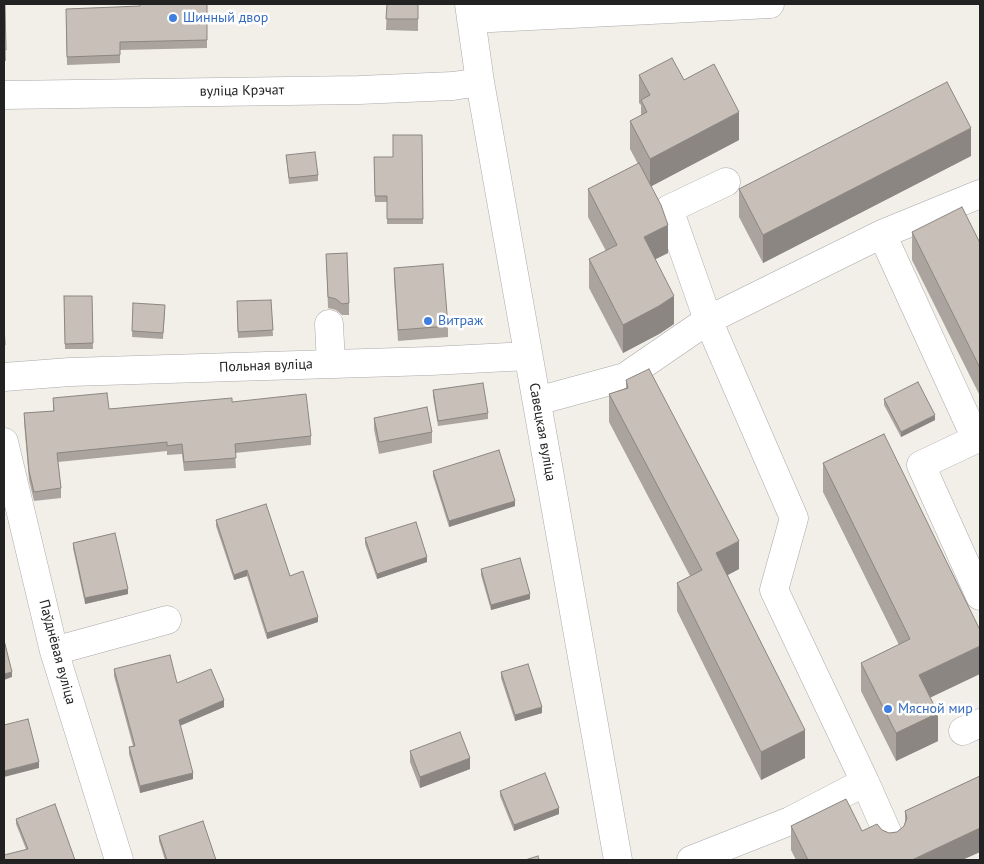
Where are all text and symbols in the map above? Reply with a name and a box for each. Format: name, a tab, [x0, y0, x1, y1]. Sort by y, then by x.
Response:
place label: Шинный двор	[183, 10, 268, 26]
marker: Шинный двор	[167, 12, 179, 24]
street label: вуліца Крэчат	[200, 82, 284, 100]
place label: Витраж	[438, 313, 483, 329]
marker: Витраж	[422, 315, 434, 327]
street label: Польная вуліца	[219, 356, 313, 376]
street label: Савецкая вуліца	[525, 382, 559, 482]
street label: Паўднёвая вуліца	[35, 598, 79, 706]
place label: Мясной мир	[898, 701, 973, 717]
marker: Мясной мир	[882, 703, 894, 715]

